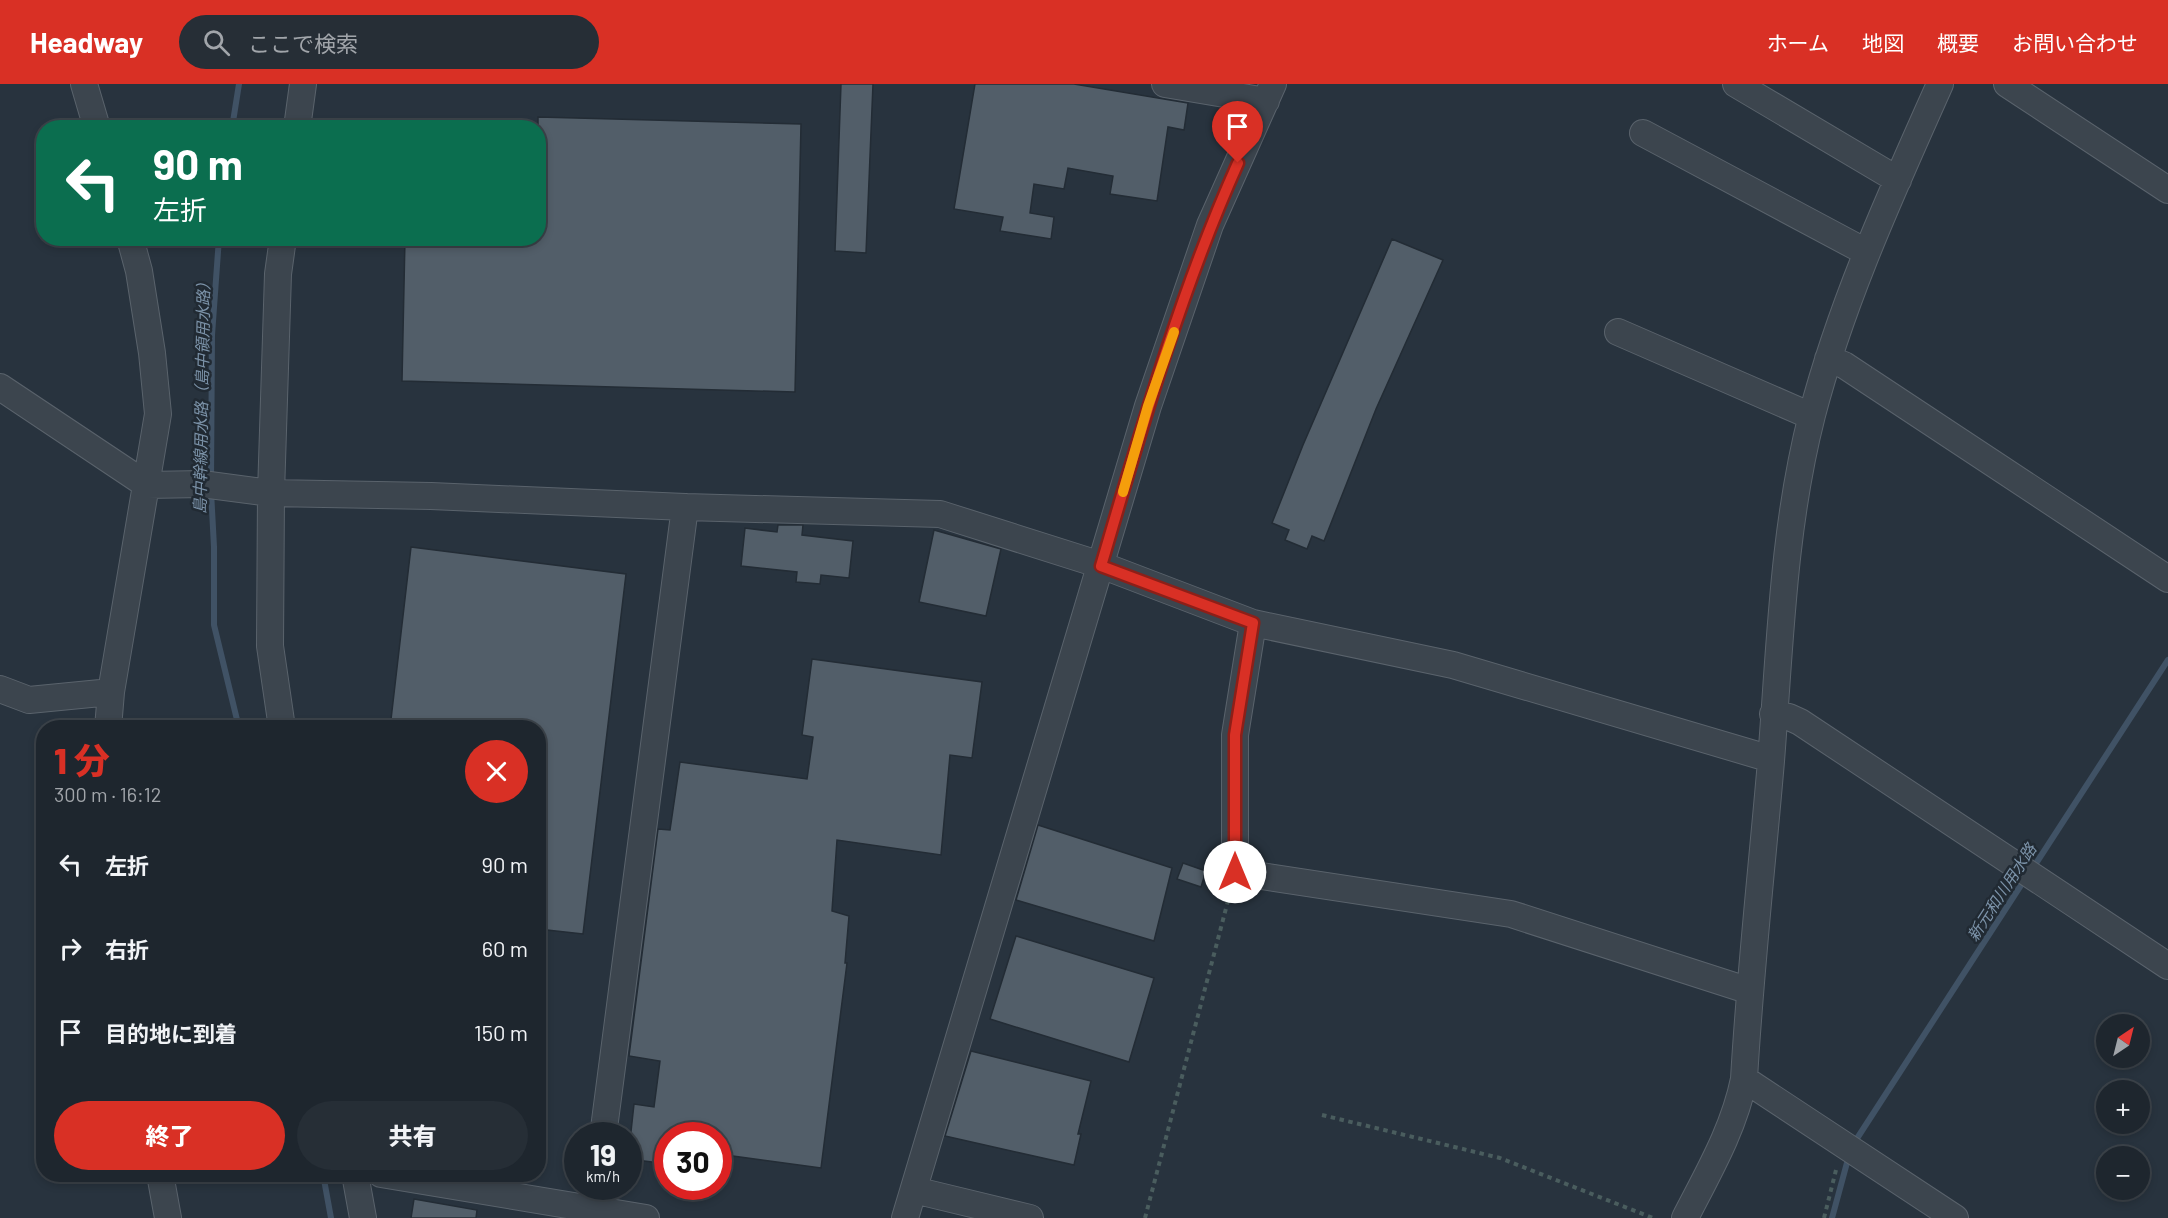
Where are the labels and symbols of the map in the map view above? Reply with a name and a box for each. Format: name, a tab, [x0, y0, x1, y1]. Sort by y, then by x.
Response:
pin	[1212, 101, 1263, 163]
water label: 島中幹線用水路（島中領用水路）	[189, 274, 213, 514]
water label: 新元和川用水路	[1963, 838, 2041, 944]
position arrow	[1203, 840, 1267, 904]
north arrow	[2096, 1014, 2150, 1068]
speed limit sign: 30	[654, 1122, 732, 1200]

